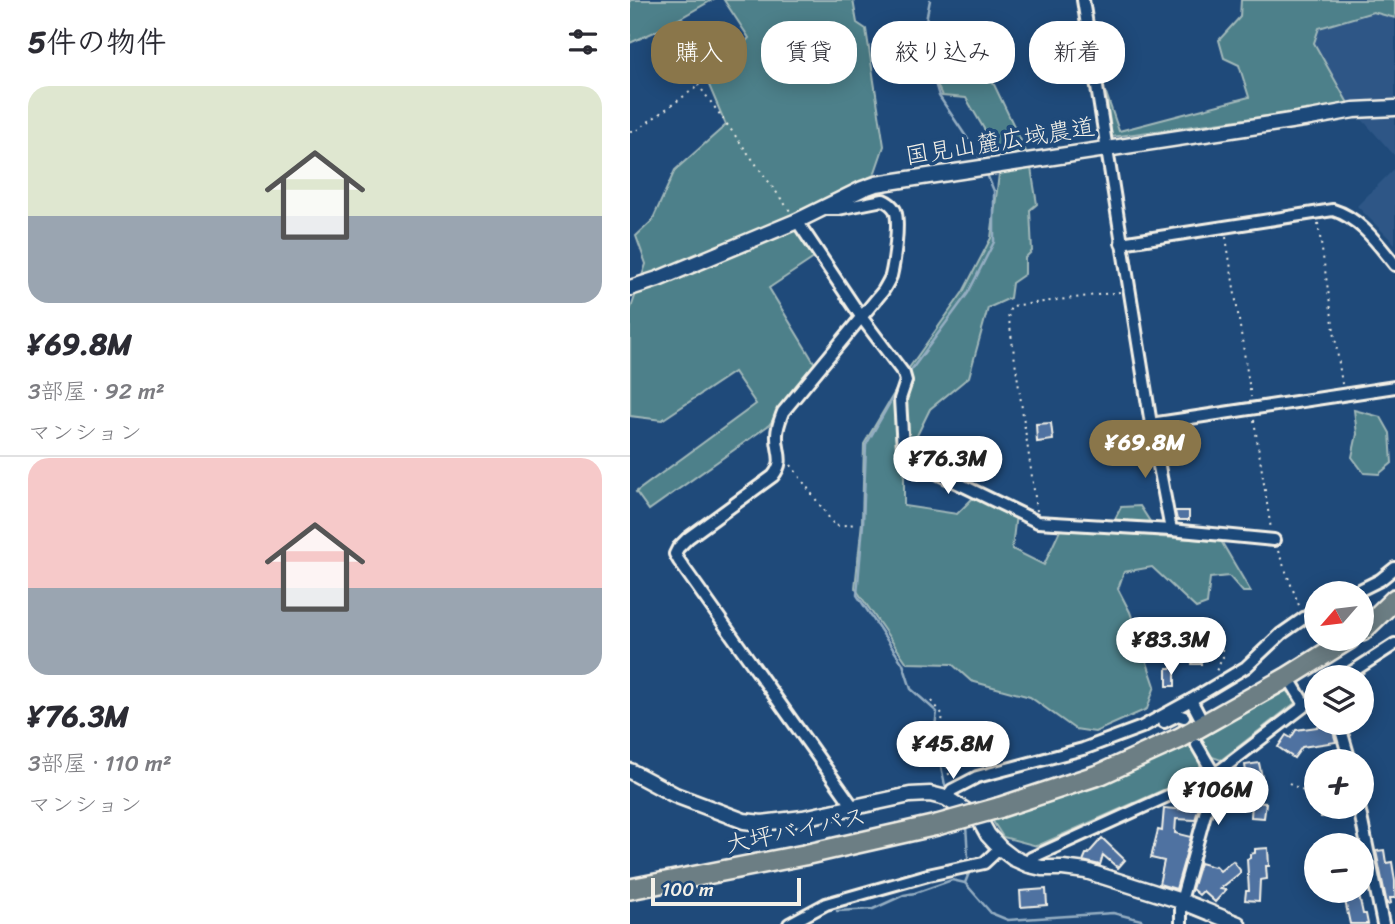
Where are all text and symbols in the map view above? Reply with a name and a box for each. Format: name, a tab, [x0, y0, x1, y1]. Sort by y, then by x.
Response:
text: 5件の物件	[28, 15, 166, 69]
chip: 購入	[651, 21, 747, 84]
chip: 賃貸	[761, 21, 857, 84]
chip: 絞り込み	[871, 21, 1015, 84]
chip: 新着	[1029, 21, 1125, 84]
icon: filters	[564, 23, 602, 61]
street label: 国見山麓広域農道	[902, 105, 1098, 177]
icon: home	[252, 132, 378, 258]
text: ¥69.8M	[28, 317, 132, 371]
text: 3部屋 · 92 m²	[28, 371, 165, 412]
text: マンション	[28, 412, 142, 453]
pin: ¥69.8M	[1088, 420, 1202, 480]
text: ¥69.8M	[1105, 422, 1185, 463]
pin: ¥76.3M	[891, 436, 1005, 496]
text: ¥76.3M	[909, 438, 987, 479]
icon: home	[252, 504, 378, 630]
north arrow	[1304, 581, 1374, 651]
map controls	[1304, 581, 1374, 903]
pin: ¥83.3M	[1114, 618, 1228, 677]
text: ¥83.3M	[1132, 619, 1210, 660]
button: layers	[1304, 665, 1374, 735]
text: ¥76.3M	[28, 689, 129, 743]
pin: ¥45.8M	[896, 722, 1010, 781]
text: ¥45.8M	[913, 723, 993, 764]
text: 3部屋 · 110 m²	[28, 743, 172, 784]
button: +	[1304, 749, 1374, 819]
pin: ¥106M	[1169, 768, 1267, 827]
text: ¥106M	[1184, 769, 1253, 810]
text: マンション	[28, 784, 142, 825]
street label: 大坪バイパス	[721, 795, 871, 865]
button: −	[1304, 833, 1374, 903]
text: 100 m	[662, 873, 714, 906]
scale bar	[651, 875, 802, 907]

